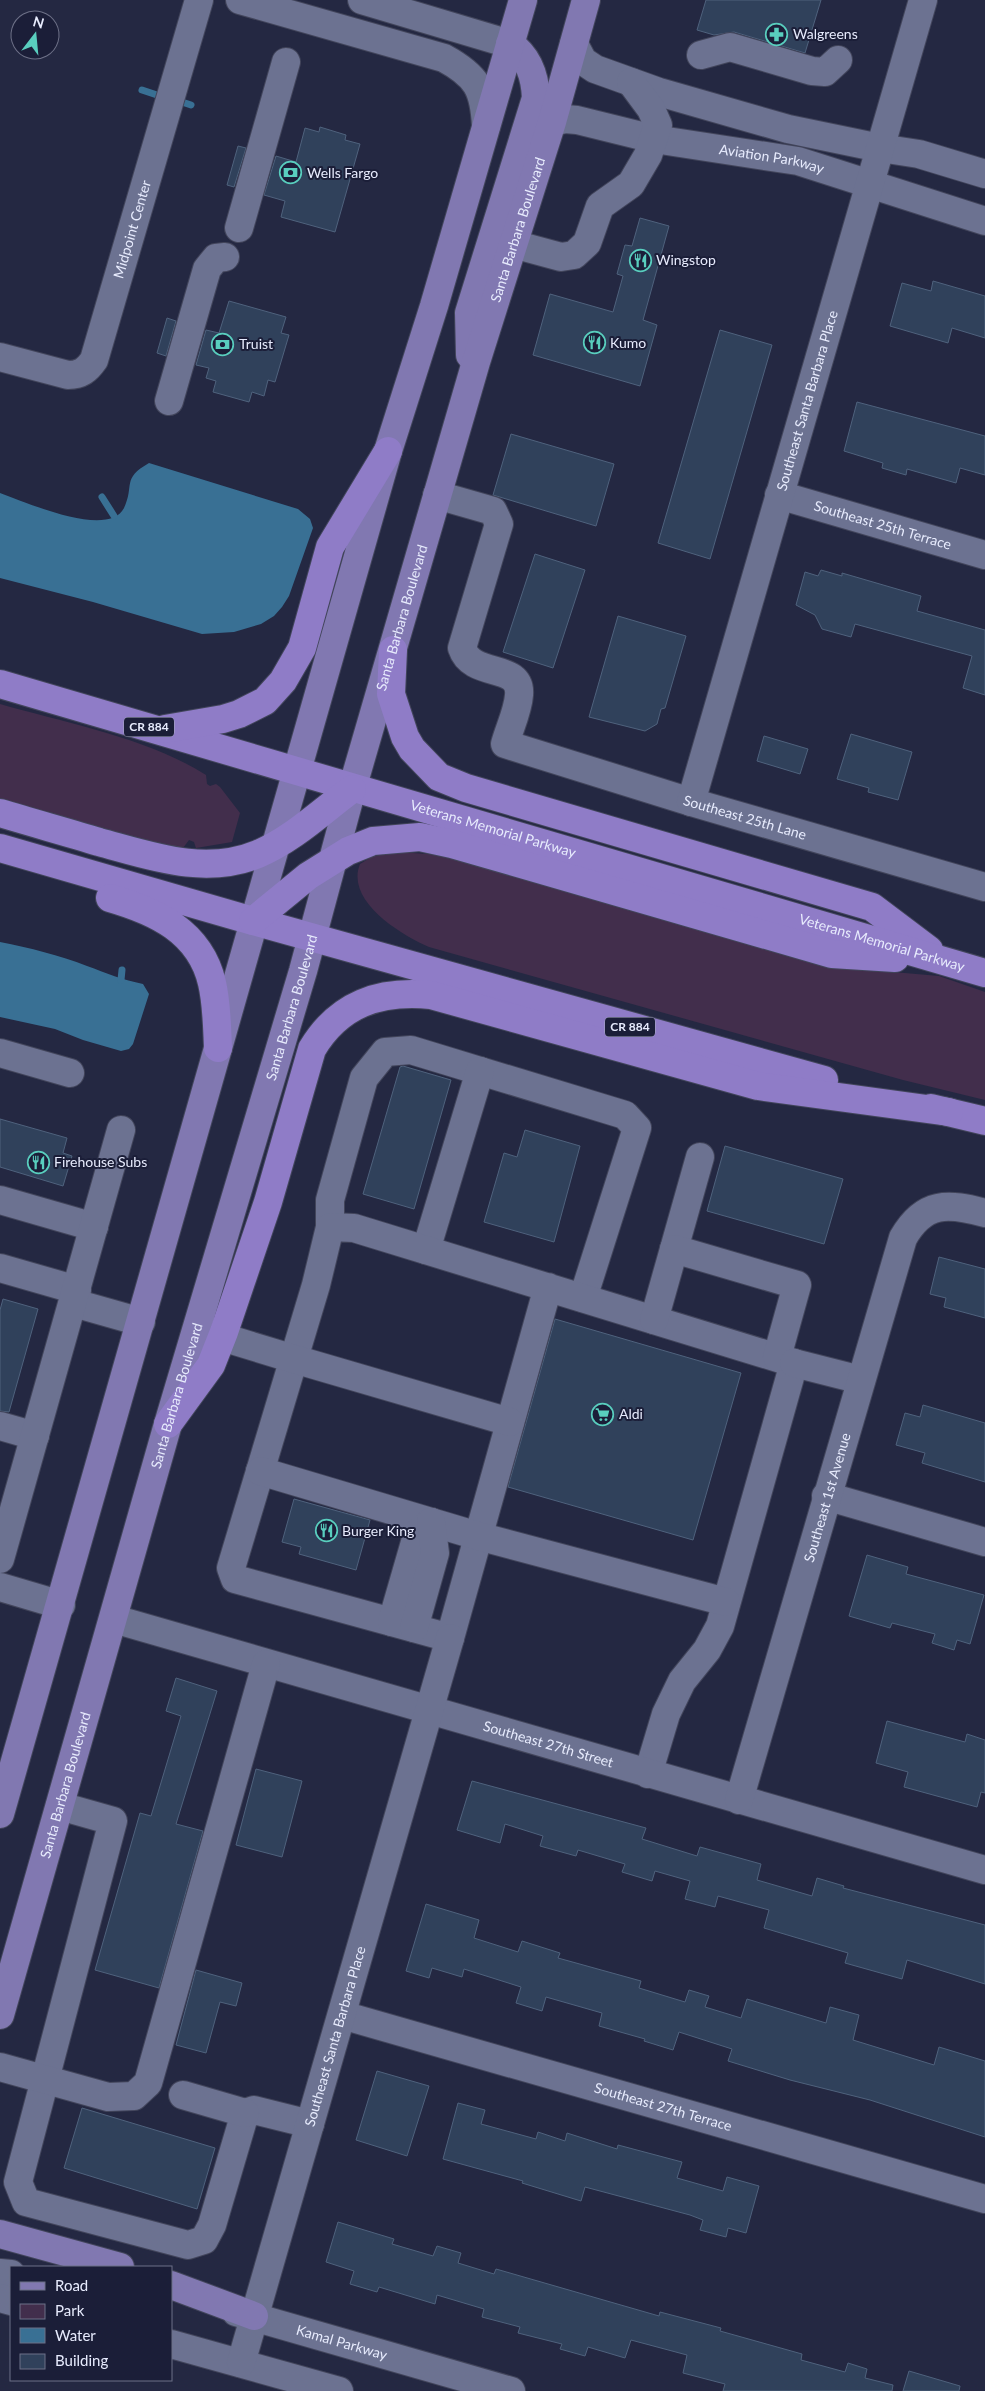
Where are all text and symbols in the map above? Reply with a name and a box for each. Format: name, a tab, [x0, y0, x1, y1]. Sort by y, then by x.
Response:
north arrow	[10, 10, 60, 60]
text: N	[31, 12, 46, 32]
pharmacy icon: Walgreens	[765, 22, 789, 46]
place label: Walgreens	[793, 25, 858, 42]
street label: Aviation Parkway	[718, 140, 827, 177]
street label: Santa Barbara Boulevard	[486, 155, 548, 304]
bank icon: Wells Fargo	[279, 161, 303, 185]
place label: Wells Fargo	[307, 164, 378, 181]
street label: Midpoint Center	[109, 178, 154, 280]
restaurant icon: Wingstop	[628, 248, 652, 272]
place label: Wingstop	[656, 251, 716, 268]
street label: Southeast Santa Barbara Place	[773, 308, 841, 493]
restaurant icon: Kumo	[582, 331, 606, 355]
bank icon: Truist	[211, 332, 235, 356]
place label: Kumo	[610, 334, 646, 351]
place label: Truist	[239, 335, 273, 352]
street label: Southeast 25th Terrace	[812, 497, 954, 553]
street label: Santa Barbara Boulevard	[372, 543, 431, 692]
road number: CR 884	[124, 718, 174, 736]
street label: Southeast 25th Lane	[681, 791, 808, 843]
street label: Veterans Memorial Parkway	[408, 796, 579, 861]
street label: Veterans Memorial Parkway	[797, 910, 968, 975]
street label: Santa Barbara Boulevard	[262, 932, 320, 1082]
road number: CR 884	[605, 1018, 655, 1036]
restaurant icon: Firehouse Subs	[26, 1150, 50, 1174]
place label: Firehouse Subs	[54, 1153, 147, 1170]
street label: Santa Barbara Boulevard	[147, 1321, 206, 1470]
supermarket icon: Aldi	[591, 1402, 615, 1426]
place label: Aldi	[619, 1405, 643, 1422]
street label: Southeast 1st Avenue	[800, 1431, 854, 1564]
restaurant icon: Burger King	[314, 1519, 338, 1543]
place label: Burger King	[342, 1522, 414, 1539]
street label: Santa Barbara Boulevard	[36, 1710, 94, 1860]
street label: Southeast 27th Street	[481, 1717, 616, 1771]
street label: Southeast Santa Barbara Place	[301, 1944, 369, 2128]
street label: Southeast 27th Terrace	[592, 2079, 734, 2134]
legend	[10, 2266, 172, 2381]
text: Road	[55, 2276, 88, 2294]
text: Park	[55, 2301, 85, 2319]
street label: Kamal Parkway	[294, 2321, 390, 2363]
text: Water	[55, 2326, 96, 2344]
text: Building	[55, 2351, 108, 2369]

